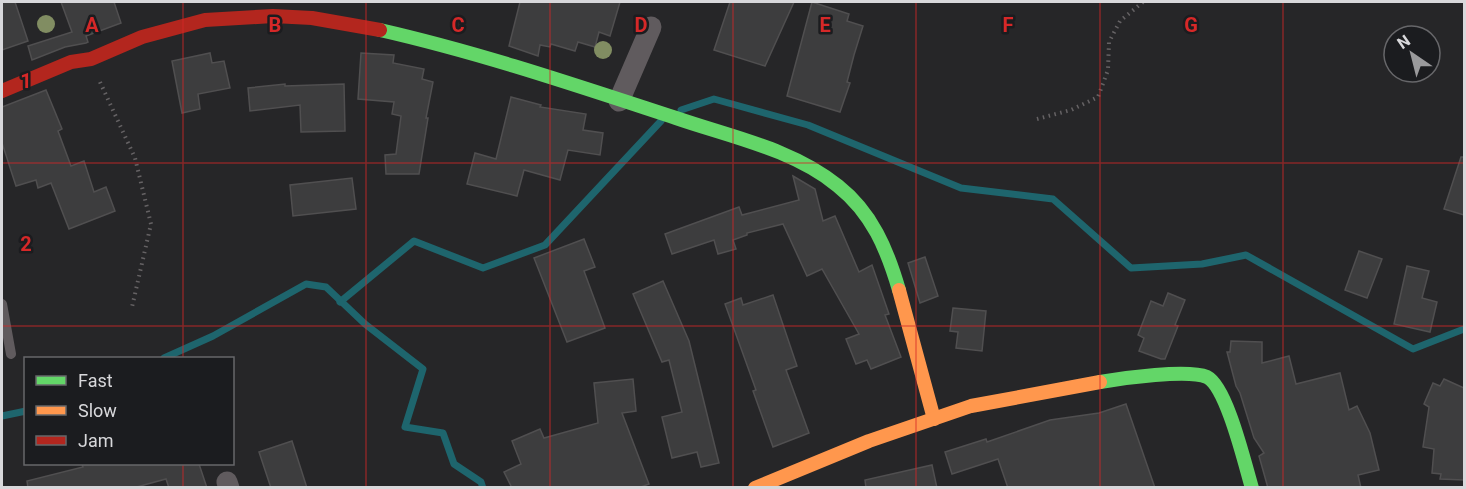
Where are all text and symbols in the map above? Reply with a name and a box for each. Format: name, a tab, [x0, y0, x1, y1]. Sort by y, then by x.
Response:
text: A	[85, 13, 99, 37]
text: B	[269, 13, 281, 37]
text: C	[451, 13, 465, 37]
text: D	[635, 13, 648, 37]
text: E	[819, 13, 831, 37]
text: F	[1003, 13, 1014, 37]
text: G	[1184, 13, 1198, 37]
north arrow	[1382, 24, 1442, 84]
text: N	[1394, 31, 1414, 53]
text: 1	[20, 69, 32, 93]
text: 2	[20, 232, 32, 256]
legend	[24, 357, 234, 465]
text: Fast	[78, 370, 113, 391]
text: Slow	[78, 400, 117, 421]
text: Jam	[78, 430, 114, 451]

